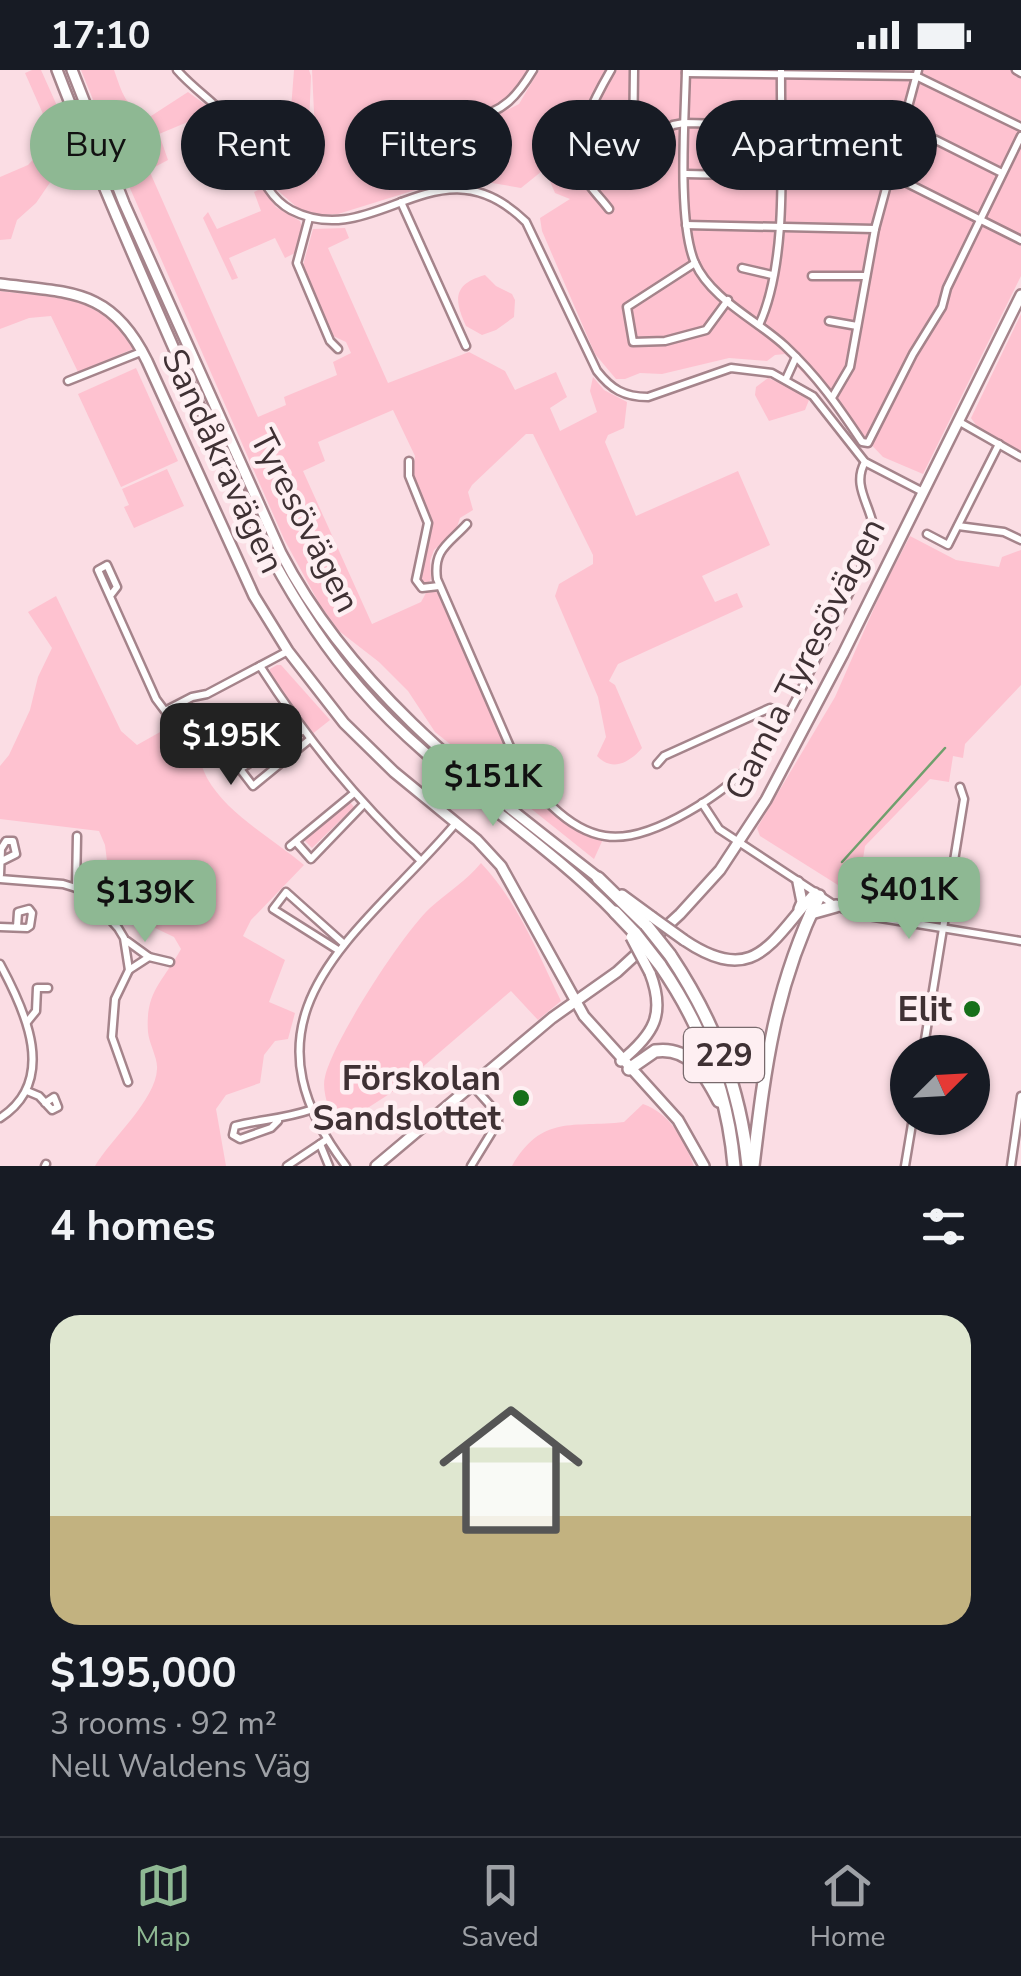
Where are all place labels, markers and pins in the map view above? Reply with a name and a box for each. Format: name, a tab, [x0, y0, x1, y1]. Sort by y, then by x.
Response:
pin: $195K	[161, 703, 301, 788]
pin: $151K	[423, 744, 563, 829]
pin: $401K	[839, 857, 979, 942]
pin: $139K	[75, 860, 215, 945]
place label: Elit	[898, 986, 953, 1033]
marker: Elit	[961, 998, 983, 1020]
place label: Förskolan Sandslottet	[312, 1055, 502, 1142]
marker: Förskolan Sandslottet	[510, 1087, 532, 1109]

